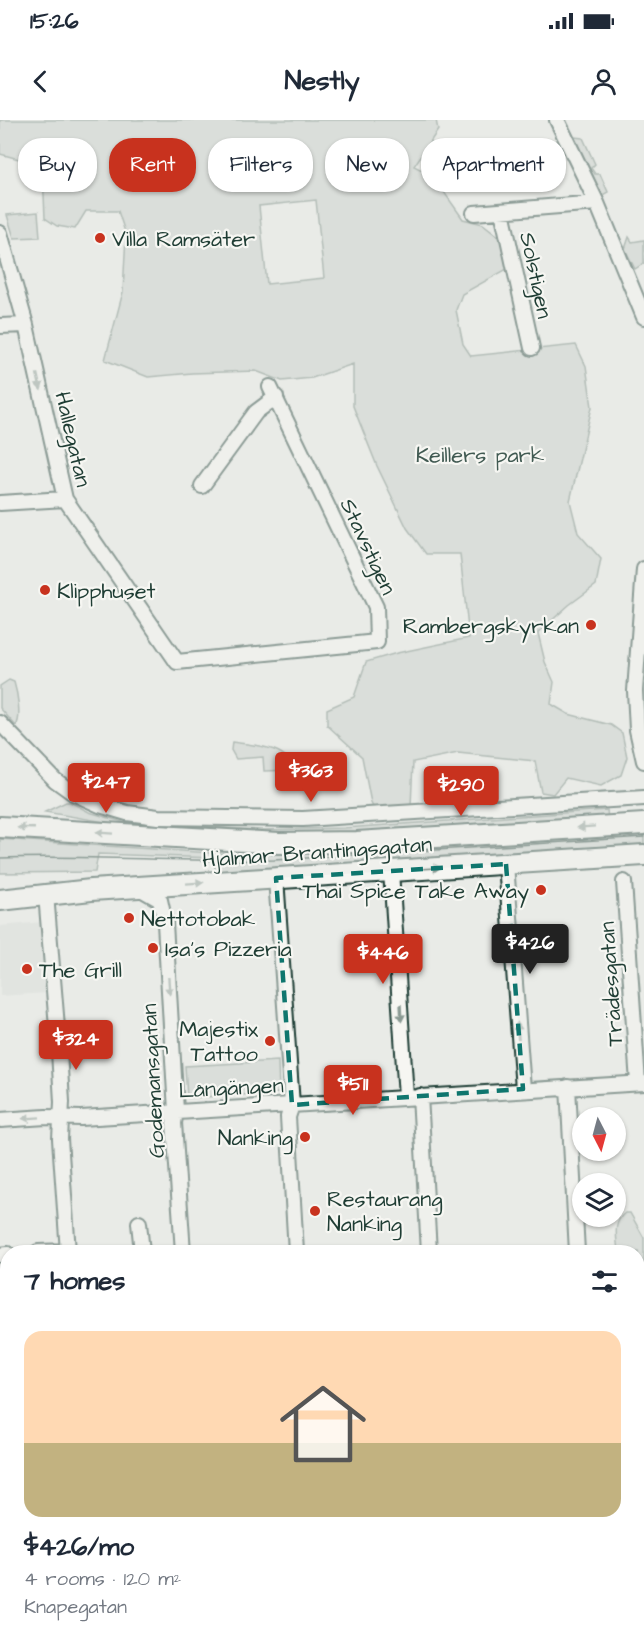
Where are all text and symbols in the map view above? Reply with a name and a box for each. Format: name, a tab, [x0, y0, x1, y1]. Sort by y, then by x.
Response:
text: 15:26	[30, 6, 78, 37]
text: Nestly	[284, 62, 360, 100]
icon: back	[24, 65, 57, 98]
icon: person	[587, 65, 620, 98]
chip: Buy	[18, 138, 97, 192]
chip: Rent	[109, 138, 196, 192]
chip: Filters	[208, 138, 313, 192]
chip: New	[325, 138, 409, 192]
chip: Apartment	[421, 138, 566, 192]
place label: Villa Ramsäter	[112, 224, 255, 255]
street label: Solstigen	[510, 229, 560, 322]
marker: Villa Ramsäter	[93, 231, 107, 245]
one-way arrow	[35, 372, 44, 391]
street label: Hallegatan	[46, 389, 99, 490]
park label: Keillers park	[416, 440, 545, 471]
street label: Stavstigen	[331, 493, 403, 600]
place label: Klipphuset	[57, 576, 156, 607]
marker: Klipphuset	[38, 583, 52, 597]
place label: Rambergskyrkan	[403, 611, 579, 643]
marker: Rambergskyrkan	[584, 618, 598, 632]
pin: $363	[275, 752, 347, 803]
text: $363	[289, 757, 333, 785]
pin: $247	[70, 763, 142, 814]
pin: $290	[425, 766, 497, 817]
text: $247	[82, 768, 130, 796]
text: $290	[438, 771, 484, 799]
one-way arrow	[576, 823, 595, 832]
one-way arrow	[17, 824, 36, 833]
one-way arrow	[95, 828, 114, 838]
street label: Hjalmar Brantingsgatan	[201, 829, 433, 877]
one-way arrow	[423, 864, 442, 873]
place label: Thai Spice Take Away	[302, 876, 529, 908]
one-way arrow	[186, 878, 205, 888]
marker: Thai Spice Take Away	[534, 883, 548, 897]
place label: Nettotobak	[141, 904, 256, 935]
marker: Nettotobak	[122, 911, 136, 925]
street label: Trädesgatan	[592, 920, 632, 1047]
pin: $426	[494, 924, 566, 975]
text: $426	[506, 929, 554, 957]
place label: Isa's Pizzeria	[165, 934, 292, 965]
pin: $446	[347, 934, 419, 985]
text: $446	[358, 939, 408, 967]
marker: Isa's Pizzeria	[146, 941, 160, 955]
place label: The Grill	[39, 955, 122, 986]
marker: The Grill	[20, 962, 34, 976]
one-way arrow	[164, 977, 173, 996]
street label: Godemansgatan	[134, 1003, 174, 1159]
one-way arrow	[396, 1004, 405, 1023]
place label: Majestix Tattoo	[179, 1014, 259, 1070]
pin: $324	[40, 1020, 112, 1071]
one-way arrow	[514, 1021, 523, 1040]
text: $324	[53, 1025, 99, 1053]
marker: Majestix Tattoo	[263, 1034, 277, 1048]
pin: $511	[317, 1065, 389, 1116]
street label: Långängen	[178, 1070, 284, 1108]
text: $511	[338, 1070, 368, 1098]
north arrow	[572, 1107, 626, 1161]
map controls	[572, 1107, 626, 1227]
one-way arrow	[21, 1113, 40, 1123]
place label: Nanking	[218, 1123, 293, 1155]
marker: Nanking	[298, 1130, 312, 1144]
button: layers	[572, 1173, 626, 1227]
place label: Restaurang Nanking	[327, 1184, 443, 1241]
marker: Restaurang Nanking	[308, 1204, 322, 1218]
text: 7 homes	[24, 1263, 125, 1299]
icon: filters	[588, 1265, 621, 1298]
icon: home	[269, 1370, 377, 1478]
text: $426/mo	[24, 1529, 134, 1565]
text: 4 rooms · 120 m²	[24, 1565, 181, 1593]
text: Knapegatan	[24, 1593, 127, 1621]

